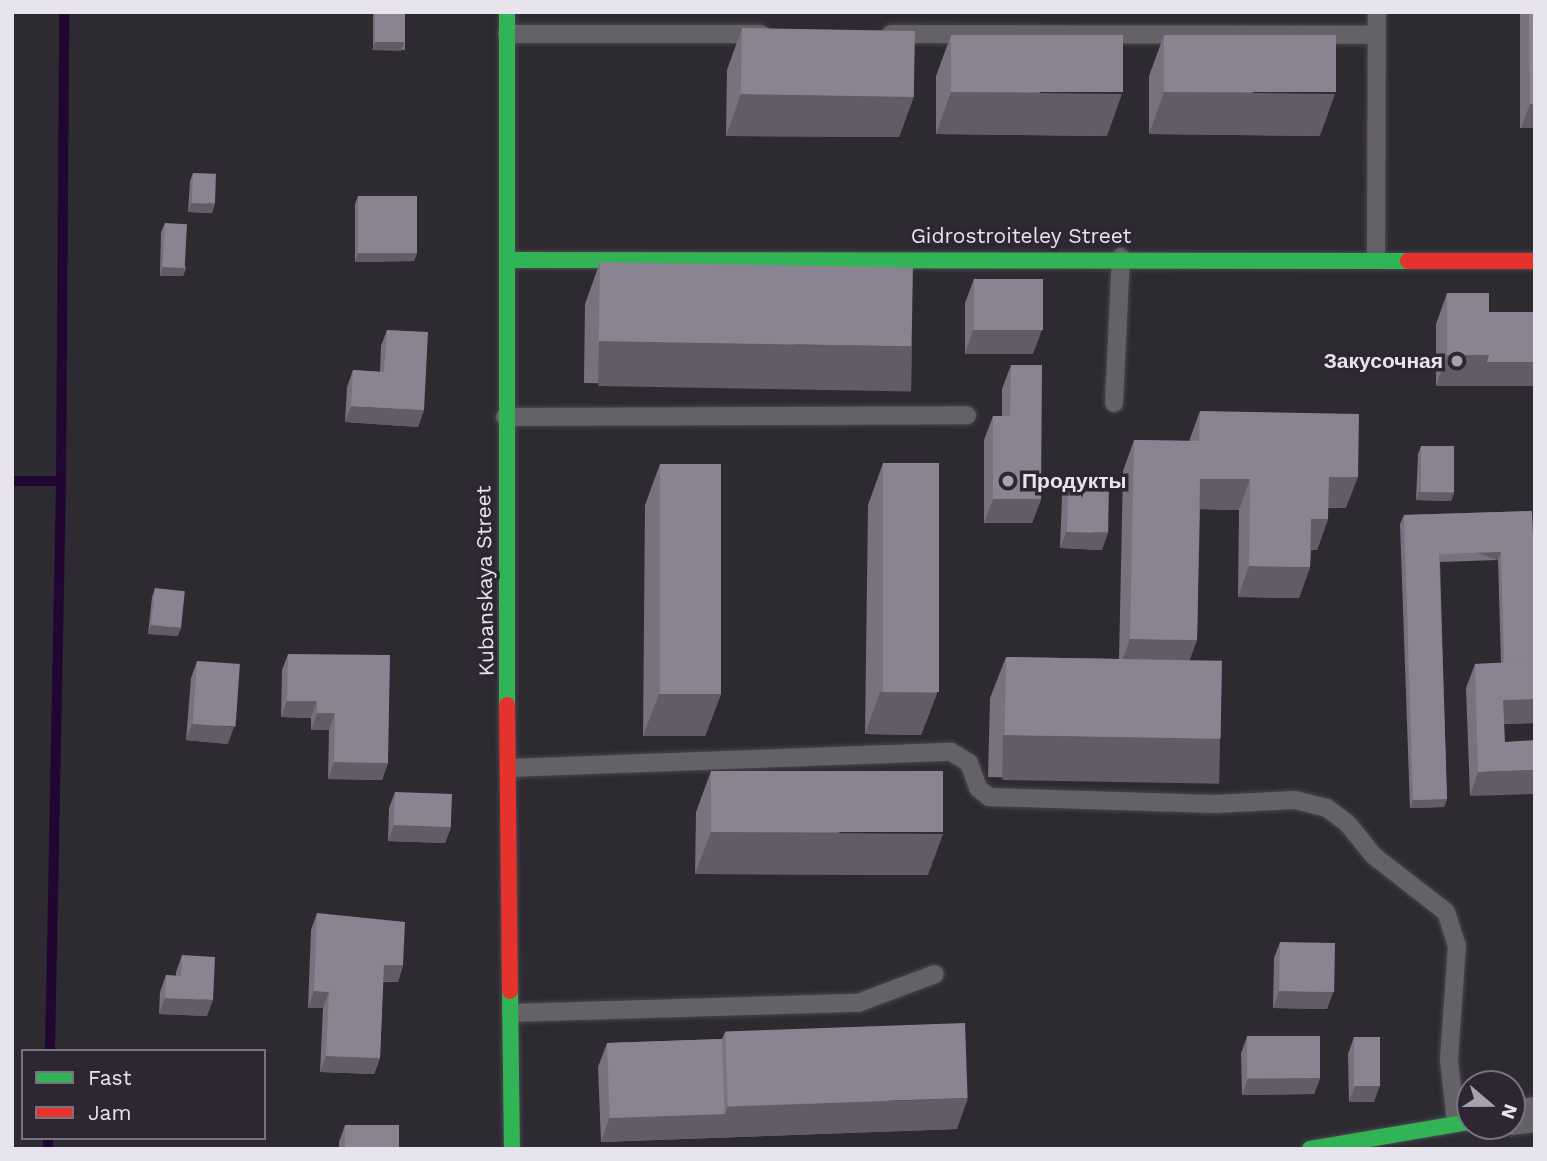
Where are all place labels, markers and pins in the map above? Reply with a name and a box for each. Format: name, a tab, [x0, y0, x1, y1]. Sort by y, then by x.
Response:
place label: Закусочная	[1324, 348, 1443, 374]
marker: Закусочная	[1449, 353, 1465, 369]
place label: Продукты	[1022, 468, 1126, 494]
marker: Продукты	[1000, 473, 1016, 489]

